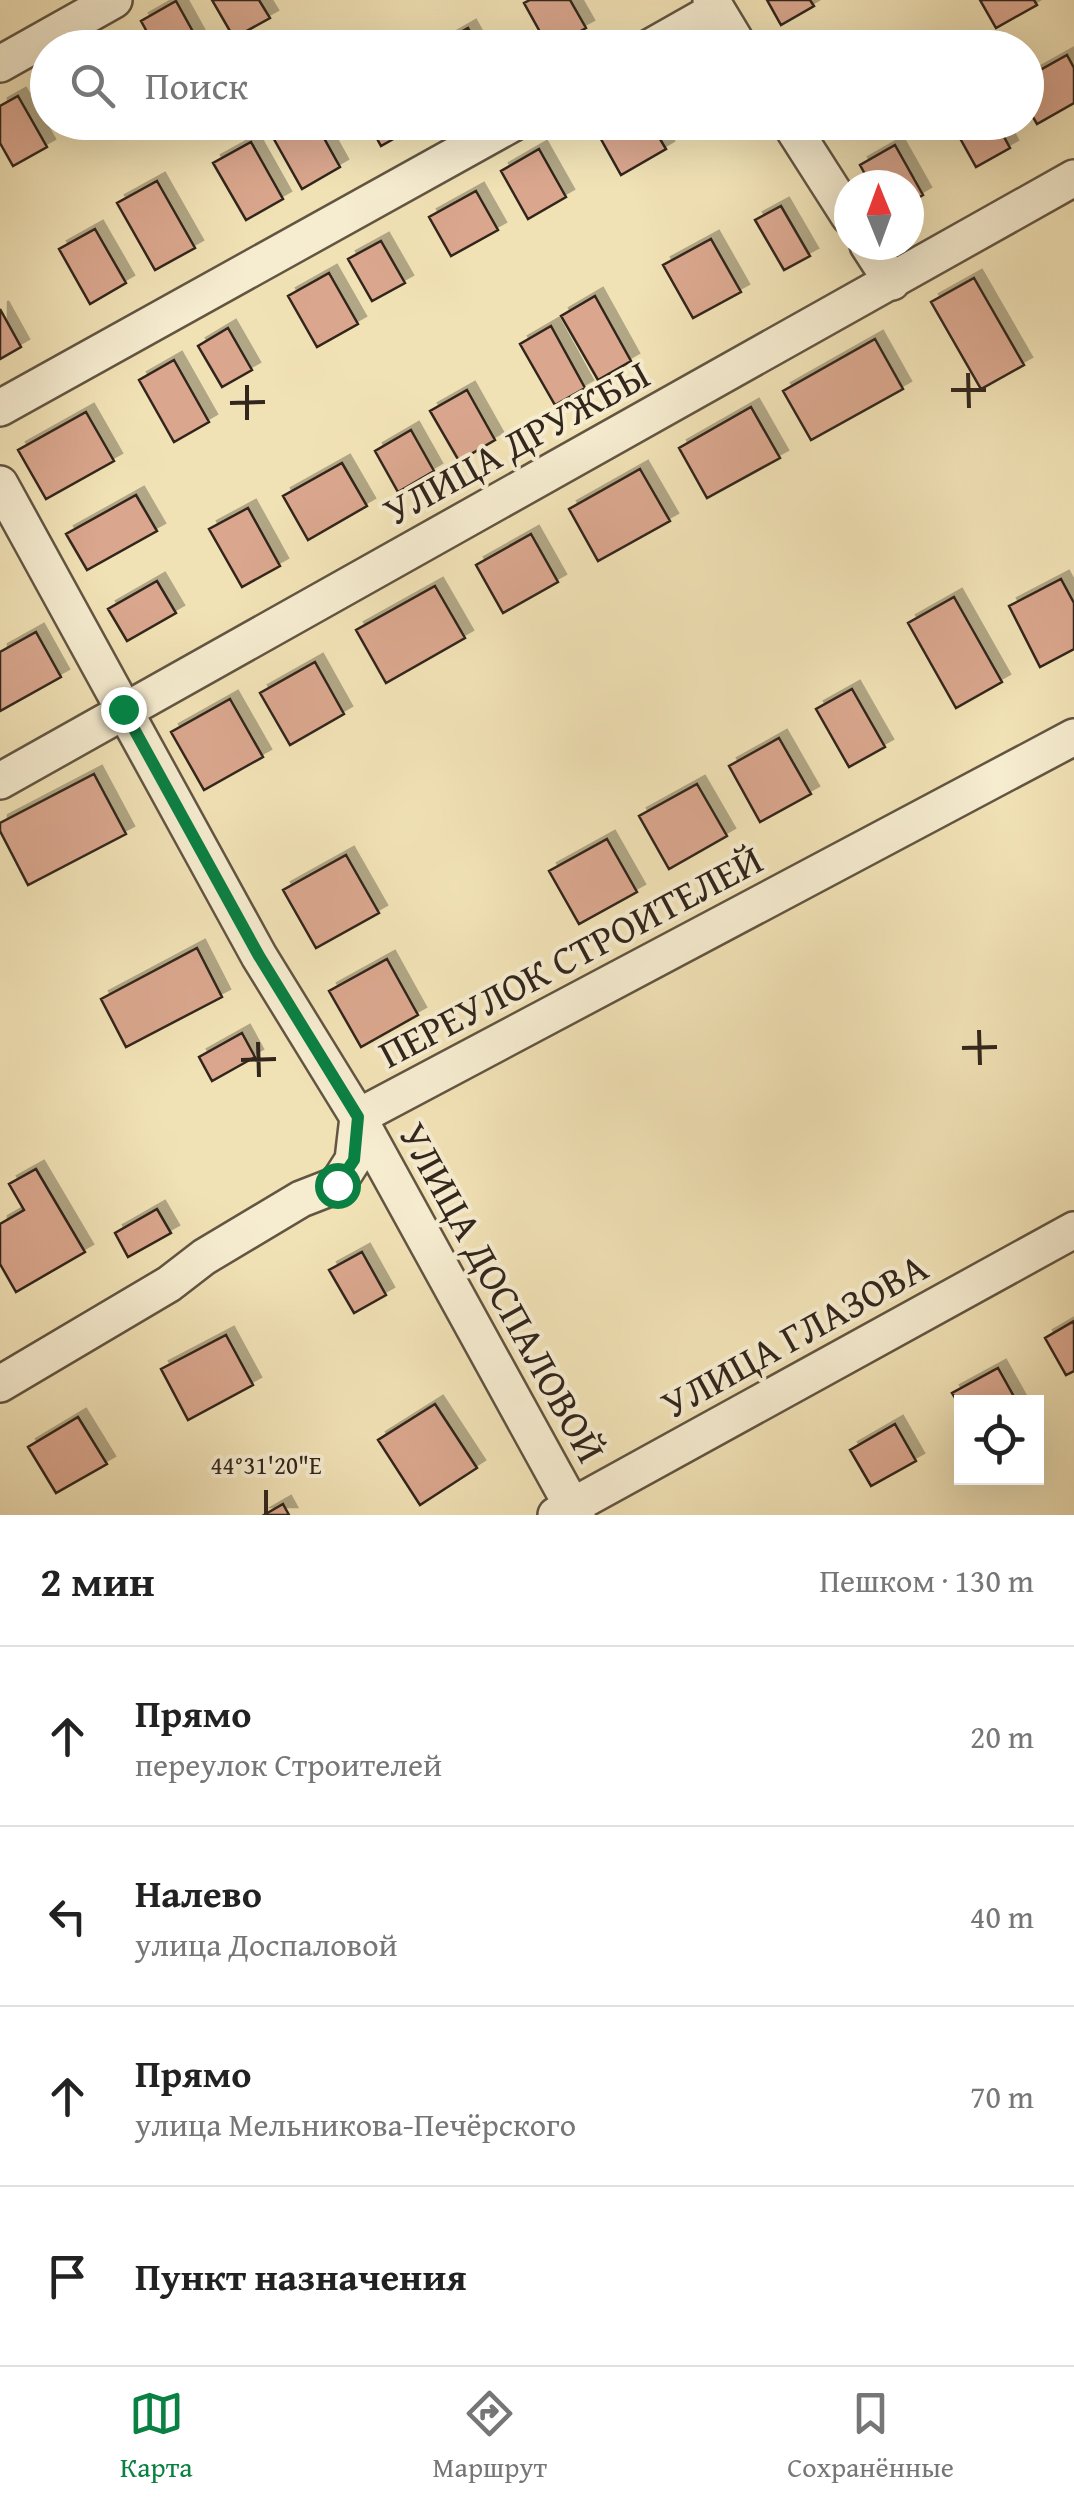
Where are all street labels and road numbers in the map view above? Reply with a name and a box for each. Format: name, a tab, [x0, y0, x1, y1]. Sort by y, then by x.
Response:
street label: УЛИЦА ДРУЖБЫ	[372, 344, 660, 540]
street label: ПЕРЕУЛОК СТРОИТЕЛЕЙ	[367, 830, 773, 1082]
street label: УЛИЦА ДОСПАЛОВОЙ	[385, 1111, 621, 1473]
street label: УЛИЦА ГЛАЗОВА	[650, 1237, 938, 1433]

